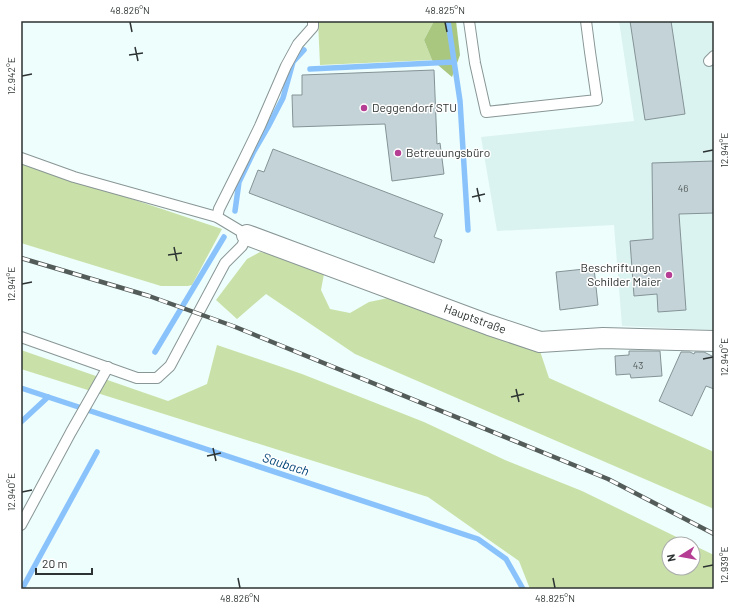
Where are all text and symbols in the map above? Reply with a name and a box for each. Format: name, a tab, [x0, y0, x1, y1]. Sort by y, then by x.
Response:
text: 48.826°N	[110, 4, 150, 16]
text: 48.825°N	[425, 4, 465, 16]
text: 12.942°E	[5, 57, 17, 95]
place label: Deggendorf STU	[372, 100, 457, 114]
marker: Deggendorf STU	[359, 103, 369, 113]
text: 12.941°E	[718, 133, 730, 167]
place label: Betreuungsbüro	[406, 145, 490, 159]
marker: Betreuungsbüro	[393, 148, 403, 158]
house number: 46	[678, 182, 688, 194]
place label: Beschriftungen Schilder Maier	[580, 260, 662, 288]
text: 12.941°E	[5, 267, 17, 301]
marker: Beschriftungen Schilder Maier	[664, 270, 674, 280]
street label: Hauptstraße	[442, 300, 508, 336]
text: 12.940°E	[718, 338, 730, 376]
house number: 43	[633, 359, 643, 371]
water label: Saubach	[261, 449, 312, 479]
text: 12.940°E	[5, 473, 17, 511]
north arrow	[661, 536, 701, 576]
text: 12.939°E	[718, 546, 730, 584]
scale bar	[36, 550, 92, 576]
text: N	[664, 553, 678, 563]
text: 20 m	[42, 556, 68, 570]
text: 48.826°N	[220, 592, 260, 604]
text: 48.825°N	[535, 592, 575, 604]

